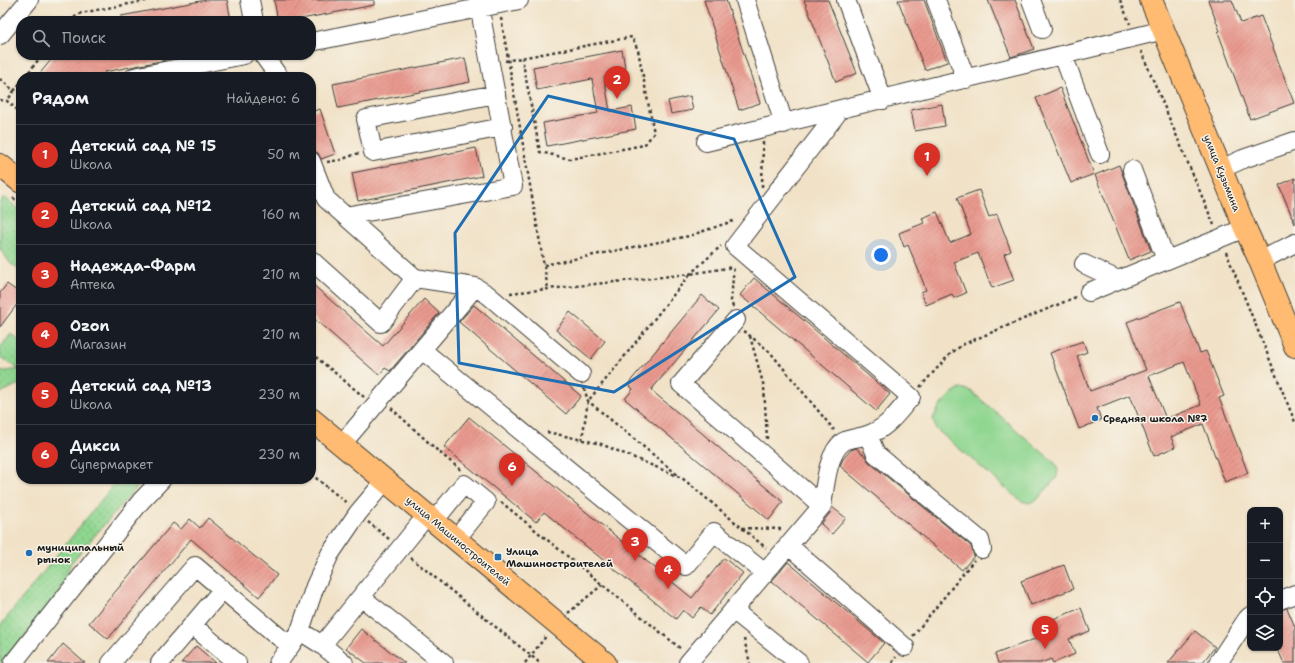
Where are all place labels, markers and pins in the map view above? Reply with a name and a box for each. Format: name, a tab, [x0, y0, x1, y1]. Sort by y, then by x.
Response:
pin: 2	[604, 66, 630, 99]
pin: 1	[914, 143, 940, 176]
place label: Средняя школа №7	[1103, 412, 1207, 425]
marker: Средняя школа №7	[1090, 413, 1100, 423]
pin: 6	[499, 453, 525, 486]
pin: 3	[622, 528, 648, 561]
place label: муниципальный рынок	[37, 541, 124, 566]
place label: Улица Машиностроителей	[506, 545, 613, 570]
marker: муниципальный рынок	[24, 548, 34, 558]
marker: Улица Машиностроителей	[493, 552, 503, 562]
pin: 4	[655, 556, 681, 589]
pin: 5	[1032, 616, 1058, 649]

